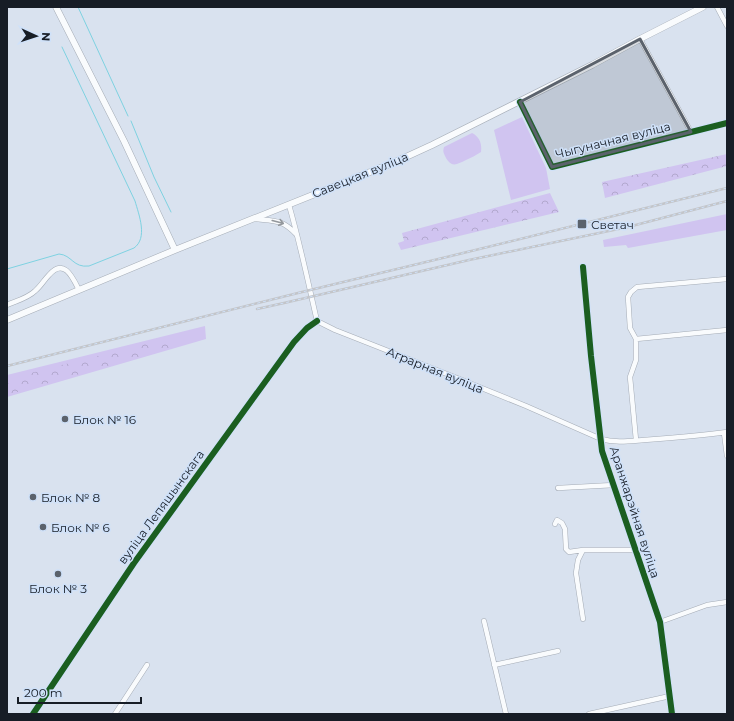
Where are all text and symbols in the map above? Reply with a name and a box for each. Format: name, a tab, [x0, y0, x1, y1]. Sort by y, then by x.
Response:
north arrow	[16, 16, 56, 56]
text: N	[39, 32, 53, 41]
street label: Чыгуначная вуліца	[554, 118, 672, 162]
street label: Савецкая вуліца	[310, 149, 410, 201]
place label: Светач	[591, 217, 634, 232]
marker: Светач	[576, 218, 588, 230]
one-way arrow	[271, 219, 284, 226]
street label: Аграрная вуліца	[384, 344, 486, 396]
place label: Блок № 16	[73, 412, 136, 427]
marker: Блок № 16	[60, 414, 70, 424]
street label: Аранжарэйная вуліца	[607, 444, 663, 580]
street label: вуліца Лепяшынскага	[115, 447, 207, 567]
place label: Блок № 8	[41, 490, 100, 505]
marker: Блок № 8	[28, 492, 38, 502]
place label: Блок № 6	[51, 520, 110, 535]
marker: Блок № 6	[38, 522, 48, 532]
marker: Блок № 3	[53, 569, 63, 579]
place label: Блок № 3	[29, 581, 87, 596]
scale bar	[18, 679, 141, 705]
text: 200 m	[24, 685, 63, 700]

